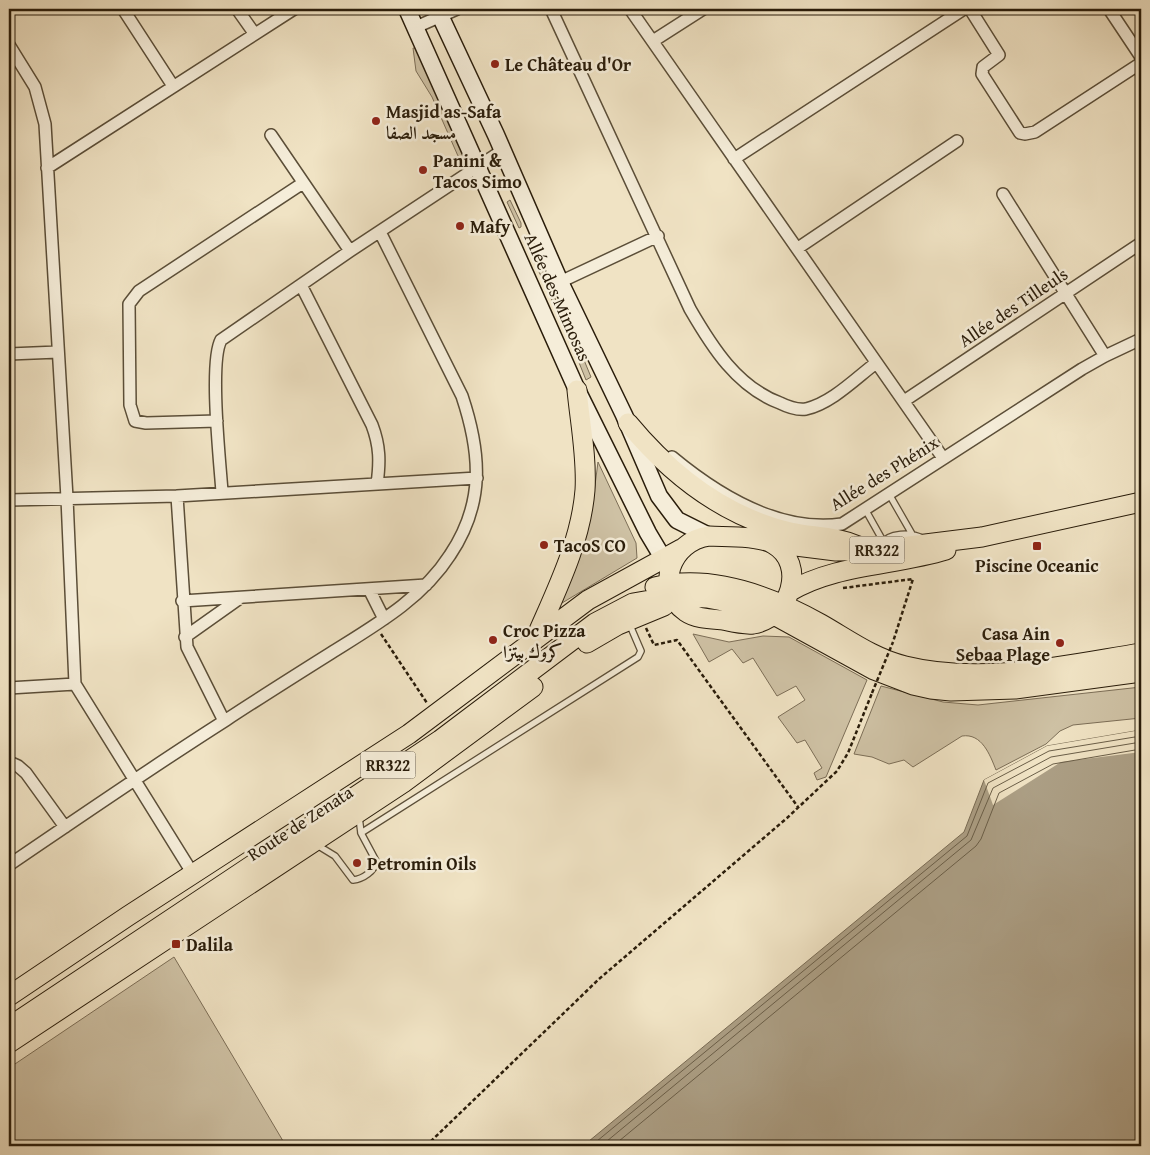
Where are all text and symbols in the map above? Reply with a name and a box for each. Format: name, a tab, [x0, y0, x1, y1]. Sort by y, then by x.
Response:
place label: Le Château d'Or	[505, 51, 632, 78]
marker: Le Château d'Or	[489, 58, 501, 70]
place label: Masjid as-Safa مسجد الصفا	[386, 98, 502, 146]
marker: Masjid as-Safa مسجد الصفا	[370, 115, 382, 127]
place label: Panini & Tacos Simo	[433, 147, 522, 195]
marker: Panini & Tacos Simo	[417, 164, 429, 176]
place label: Mafy	[470, 213, 511, 240]
marker: Mafy	[454, 220, 466, 232]
street label: Allée des Mimosas	[518, 229, 598, 365]
street label: Allée des Tilleuls	[953, 260, 1073, 354]
street label: Allée des Phénix	[824, 428, 944, 517]
place label: TacoS CO	[554, 532, 626, 559]
road number: RR322	[850, 536, 904, 564]
marker: TacoS CO	[538, 539, 550, 551]
marker: Piscine Oceanic	[1031, 540, 1043, 552]
place label: Piscine Oceanic	[975, 552, 1099, 579]
place label: Croc Pizza كروك بيتزا	[503, 617, 586, 665]
place label: Casa Ain Sebaa Plage	[956, 620, 1050, 668]
marker: Croc Pizza كروك بيتزا	[487, 634, 499, 646]
marker: Casa Ain Sebaa Plage	[1054, 637, 1066, 649]
road number: RR322	[360, 752, 416, 778]
street label: Route de Zenata	[242, 778, 359, 867]
place label: Petromin Oils	[367, 850, 477, 877]
marker: Petromin Oils	[351, 857, 363, 869]
place label: Dalila	[186, 931, 234, 958]
marker: Dalila	[170, 938, 182, 950]

